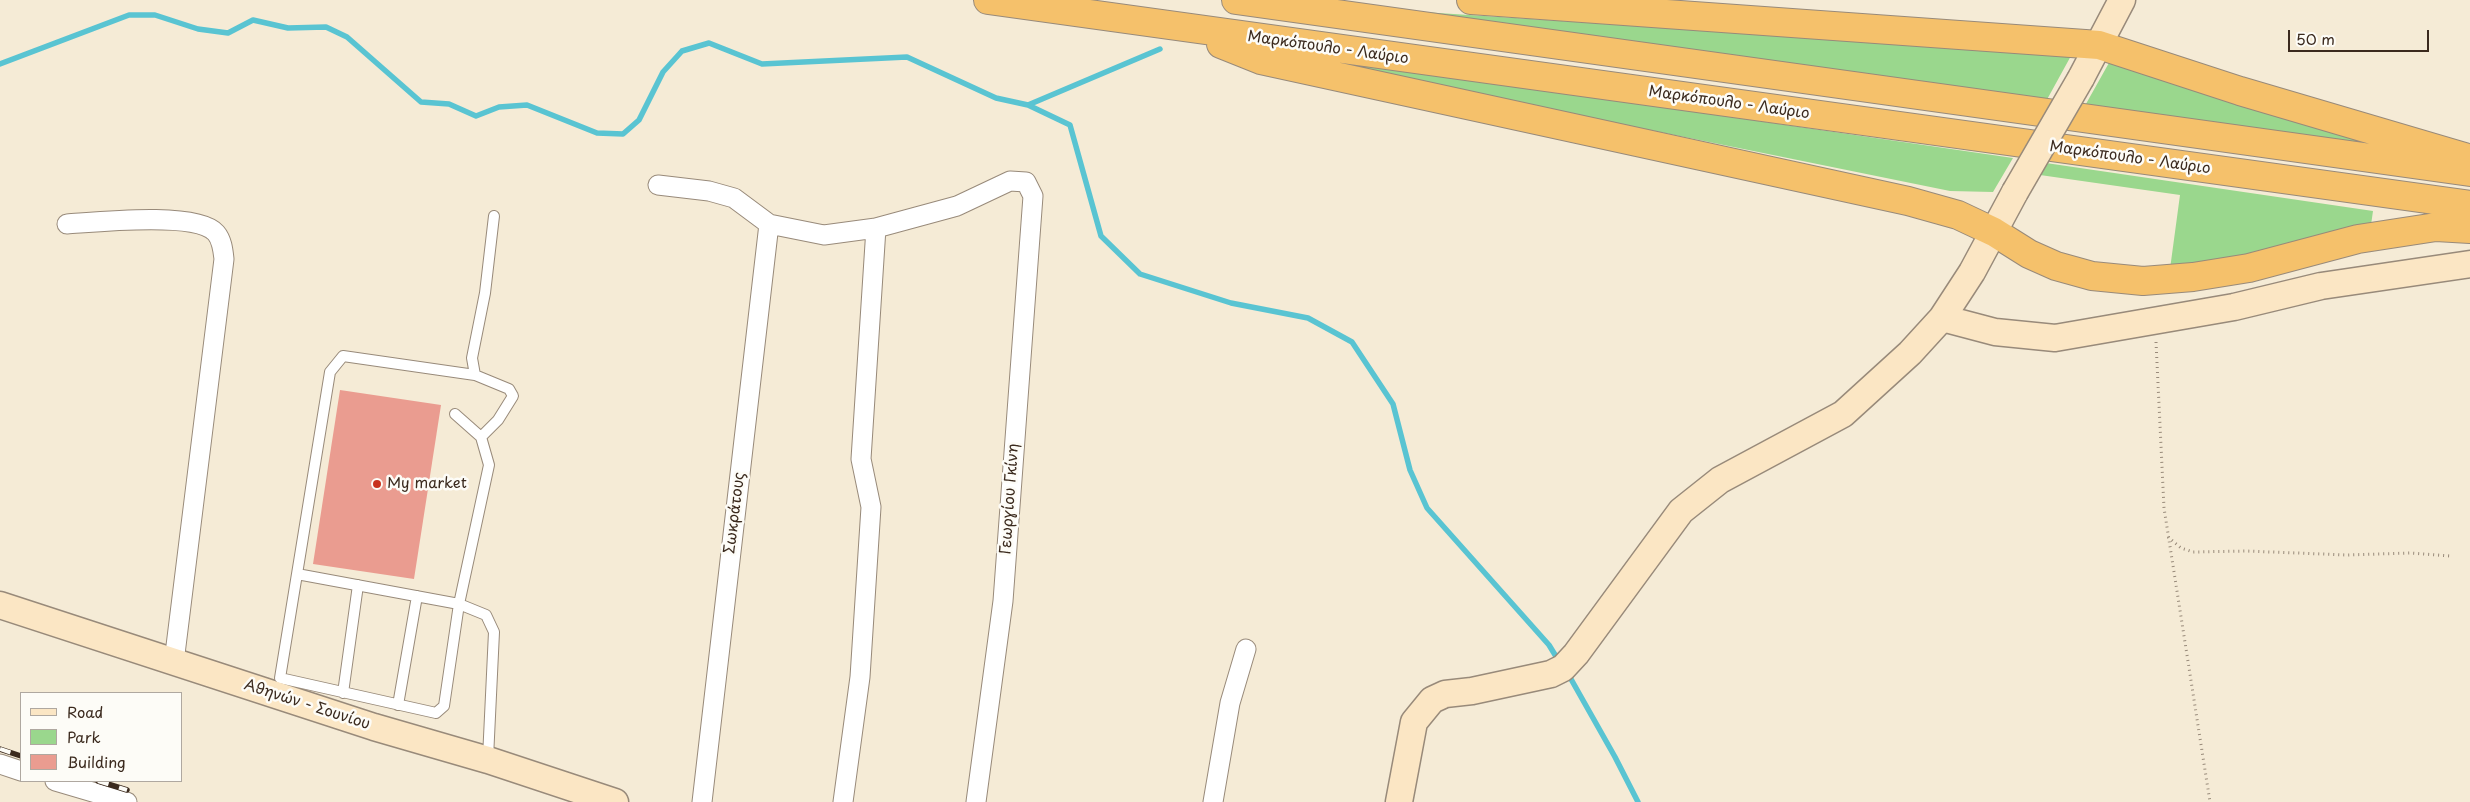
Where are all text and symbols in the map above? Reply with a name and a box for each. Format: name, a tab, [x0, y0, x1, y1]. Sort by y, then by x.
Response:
scale bar	[2290, 20, 2431, 52]
text: 50 m	[2296, 27, 2335, 50]
street label: Μαρκόπουλο - Λαύριο	[1246, 28, 1410, 68]
street label: Μαρκόπουλο - Λαύριο	[1647, 83, 1811, 123]
street label: Μαρκόπουλο - Λαύριο	[2048, 138, 2212, 178]
street label: Γεωργίου Γκίνη	[997, 443, 1023, 555]
street label: Σωκράτους	[721, 471, 749, 555]
place label: My market	[387, 475, 467, 493]
marker: My market	[371, 478, 383, 490]
street label: Αθηνών - Σουνίου	[242, 676, 372, 734]
legend	[20, 692, 182, 782]
text: Road	[67, 700, 103, 723]
text: Park	[67, 725, 101, 748]
text: Building	[67, 750, 126, 773]

